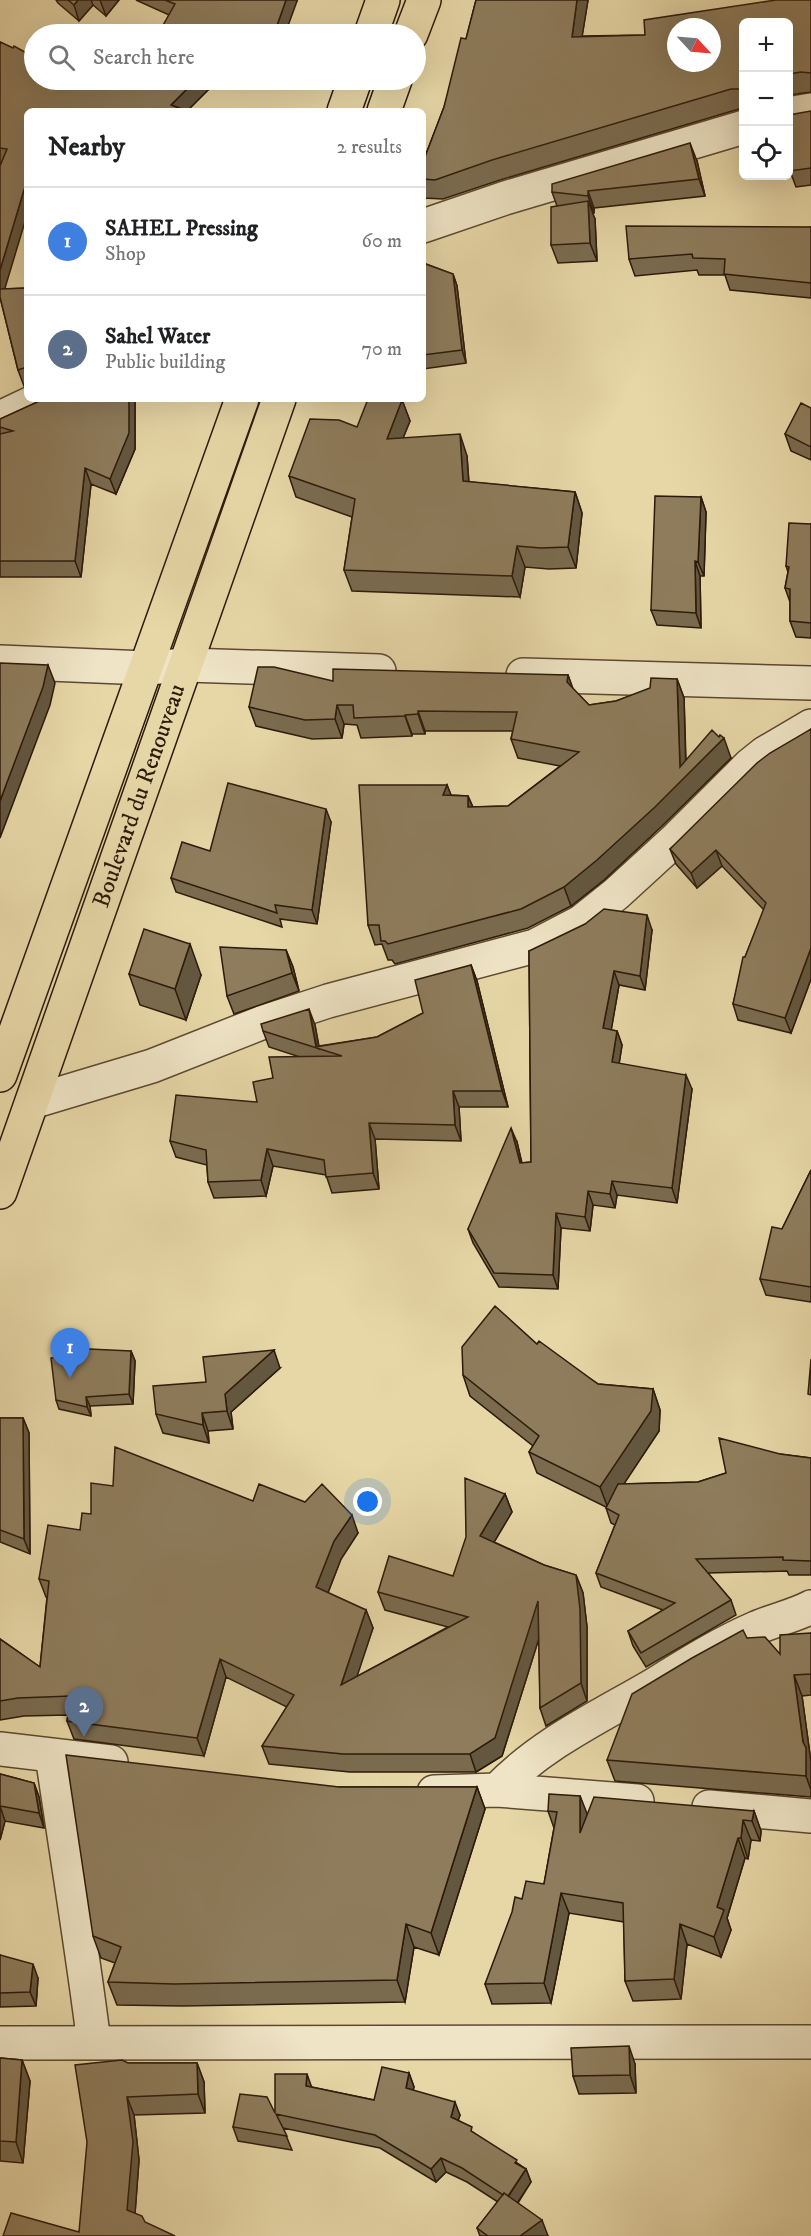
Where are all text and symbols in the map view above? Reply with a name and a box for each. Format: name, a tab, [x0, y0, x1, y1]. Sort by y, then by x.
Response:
north arrow	[667, 18, 721, 72]
map controls	[739, 18, 793, 180]
button: +	[739, 18, 793, 72]
search box	[24, 24, 426, 90]
icon: search	[45, 41, 78, 74]
text: Search here	[93, 44, 195, 71]
button: −	[739, 72, 793, 126]
button: locate	[739, 126, 793, 180]
text: Nearby	[48, 131, 125, 164]
text: 2 results	[337, 135, 402, 160]
text: SAHEL Pressing	[105, 215, 258, 242]
text: 1	[64, 229, 71, 254]
text: 60 m	[362, 229, 402, 254]
text: Shop	[105, 242, 146, 267]
text: Sahel Water	[105, 323, 210, 350]
text: 2	[63, 337, 72, 362]
text: 70 m	[361, 337, 402, 362]
text: Public building	[105, 350, 225, 375]
street label: Boulevard du Renouveau	[86, 680, 193, 912]
pin: 1	[50, 1328, 90, 1378]
your location	[353, 1487, 382, 1516]
pin: 2	[64, 1688, 104, 1737]

